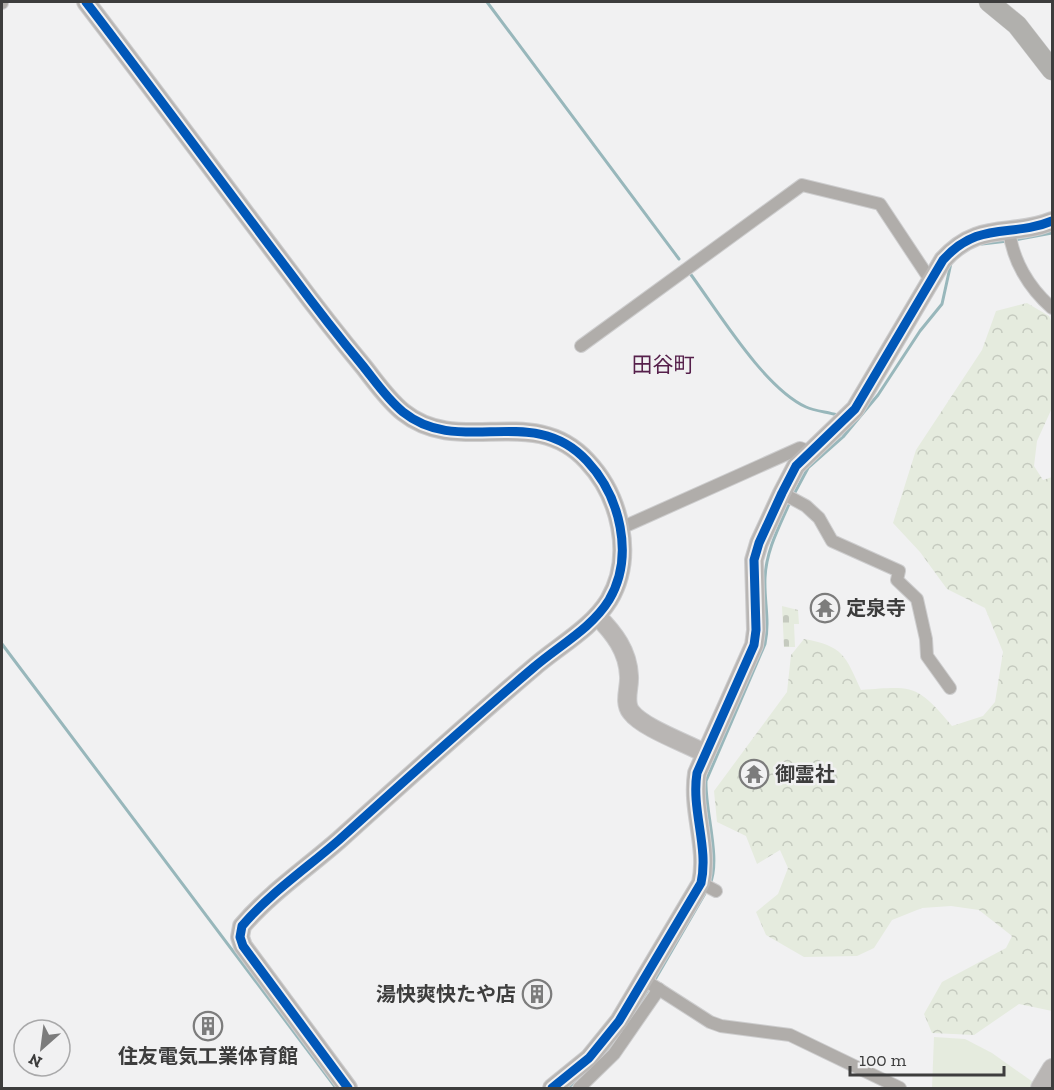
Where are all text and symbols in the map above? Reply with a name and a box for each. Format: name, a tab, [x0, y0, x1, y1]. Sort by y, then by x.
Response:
district label: 田谷町	[632, 352, 695, 377]
temple icon: 定泉寺	[809, 592, 841, 624]
place label: 定泉寺	[846, 596, 906, 620]
temple icon: 御霊社	[738, 758, 770, 790]
place label: 御霊社	[775, 762, 835, 786]
building icon: 湯快爽快たや店	[521, 978, 553, 1010]
place label: 湯快爽快たや店	[376, 982, 516, 1006]
building icon: 住友電気工業体育館	[192, 1010, 224, 1042]
north arrow	[12, 1018, 72, 1078]
scale bar	[850, 1039, 1004, 1077]
place label: 住友電気工業体育館	[118, 1044, 298, 1068]
text: 100 m	[859, 1049, 907, 1071]
text: N	[25, 1050, 45, 1072]

